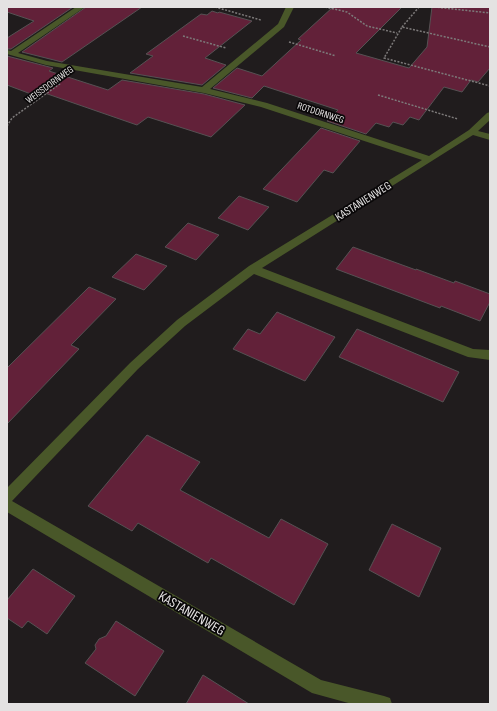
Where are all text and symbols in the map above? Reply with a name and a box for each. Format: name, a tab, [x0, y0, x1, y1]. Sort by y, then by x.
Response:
street label: WEISSDORNWEG	[23, 63, 76, 106]
street label: ROTDORNWEG	[296, 100, 346, 126]
street label: KASTANIENWEG	[332, 178, 394, 225]
street label: KASTANIENWEG	[155, 588, 228, 639]

